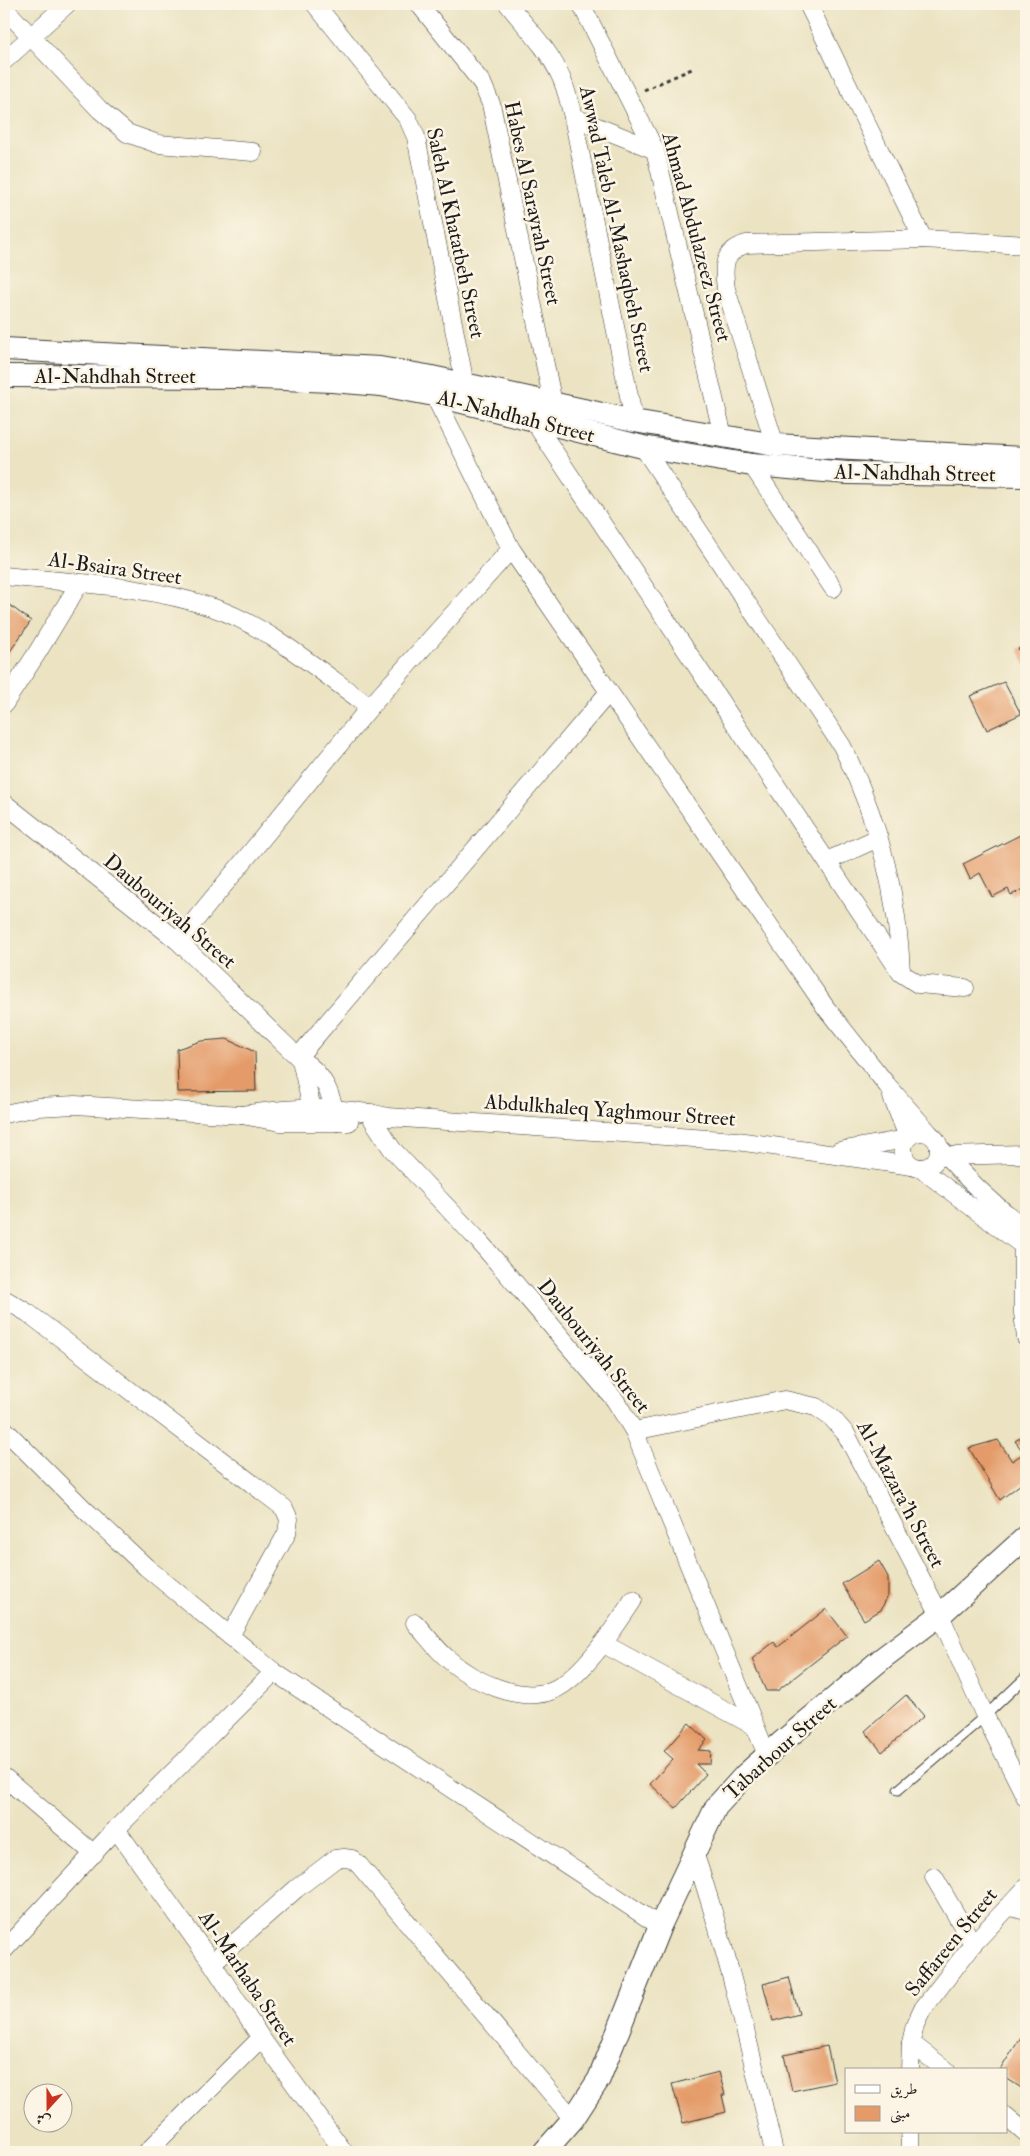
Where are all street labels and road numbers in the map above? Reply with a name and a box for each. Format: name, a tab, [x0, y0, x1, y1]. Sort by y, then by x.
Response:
street label: Awwad Taleb Al-Mashaqbeh Street	[573, 82, 660, 375]
street label: Habes Al Sarayrah Street	[498, 99, 567, 308]
street label: Saleh Al Khatatbeh Street	[420, 125, 491, 341]
street label: Ahmad Abdulazeez Street	[655, 128, 738, 345]
street label: Al-Nahdhah Street	[33, 363, 196, 390]
street label: Al-Nahdhah Street	[433, 384, 598, 449]
street label: Al-Nahdhah Street	[833, 459, 996, 488]
street label: Al-Bsaira Street	[46, 546, 183, 591]
street label: Daubouriyah Street	[98, 848, 242, 975]
street label: Abdulkhaleq Yaghmour Street	[482, 1088, 737, 1133]
street label: Daubouriyah Street	[531, 1274, 656, 1419]
street label: Al-Mazara’h Street	[850, 1415, 951, 1573]
street label: Tabarbour Street	[718, 1690, 843, 1806]
street label: Saffareen Street	[899, 1882, 1004, 2002]
street label: Al-Marhaba Street	[192, 1904, 303, 2051]

